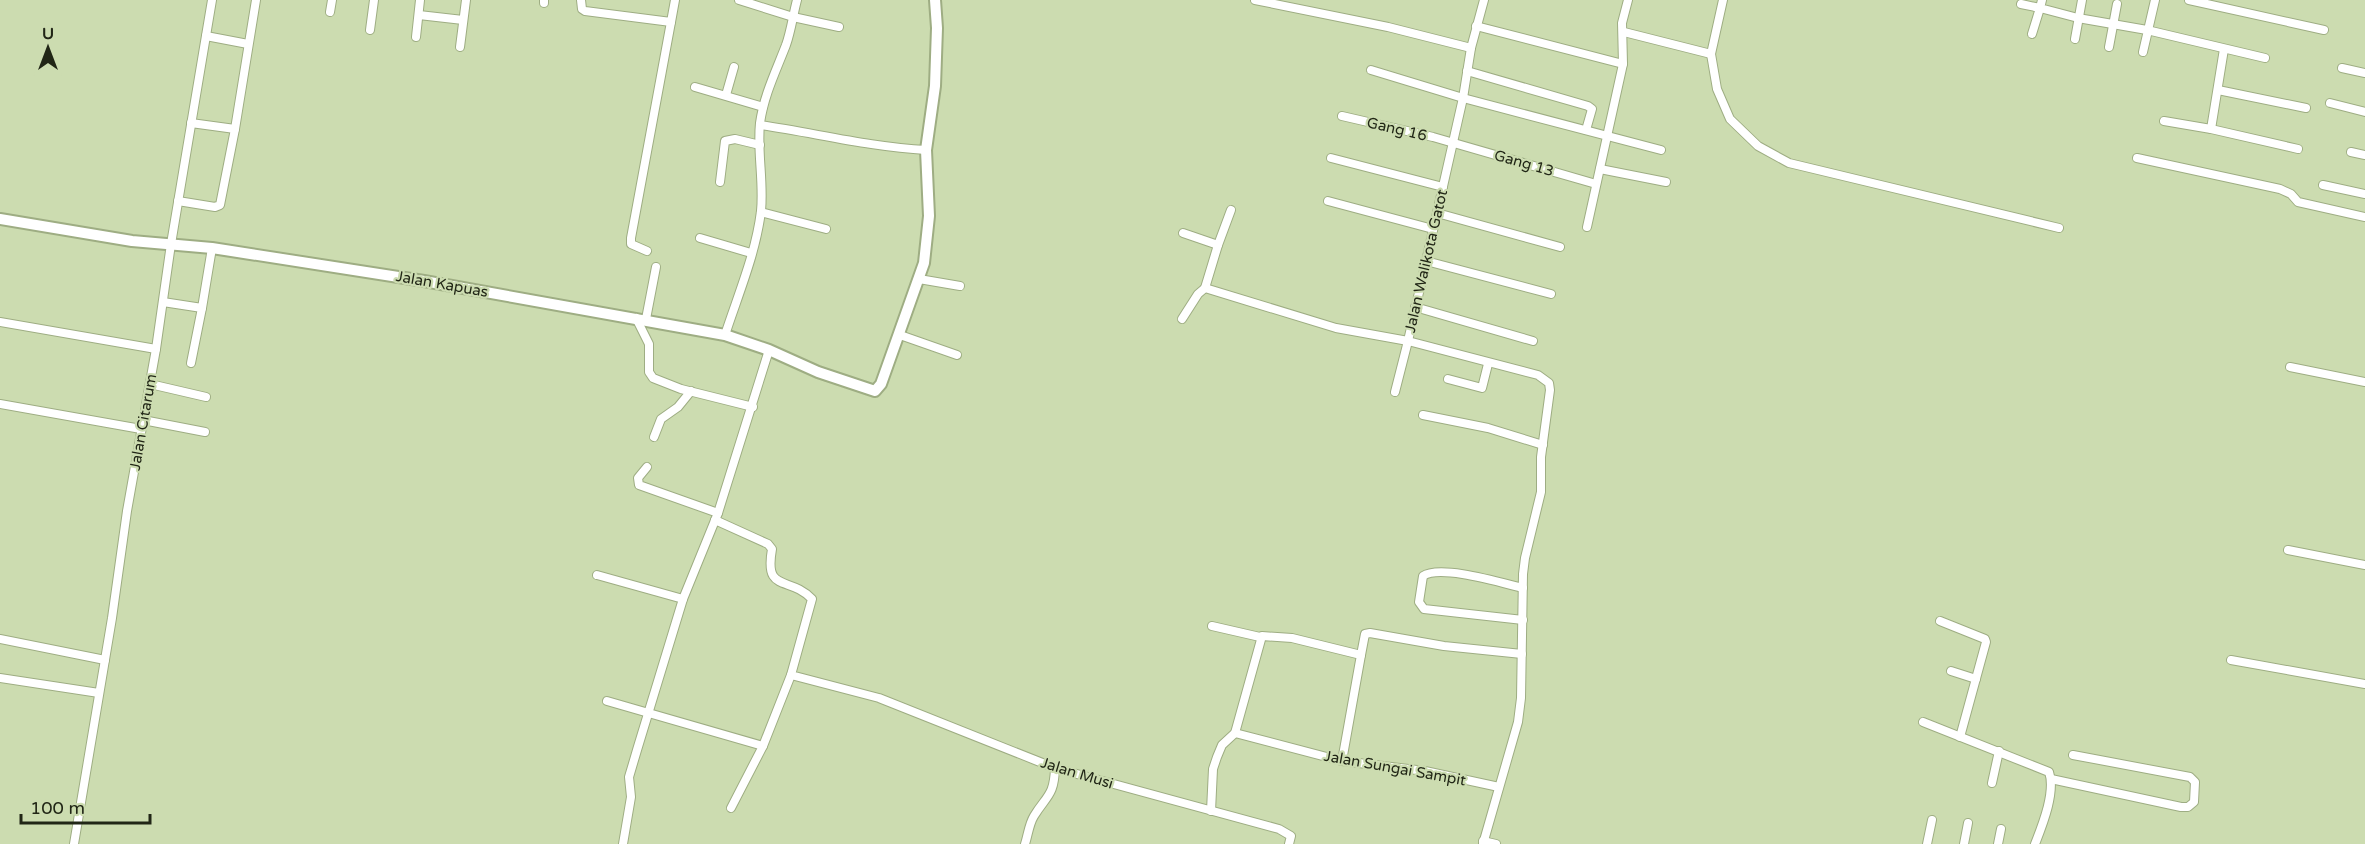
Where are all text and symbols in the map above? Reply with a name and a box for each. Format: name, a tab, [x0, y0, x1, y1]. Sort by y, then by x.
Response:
north arrow	[18, 18, 78, 78]
text: U	[42, 24, 54, 44]
street label: Gang 16	[1365, 113, 1429, 145]
street label: Gang 13	[1492, 146, 1556, 180]
street label: Jalan Walikota Gatot	[1401, 187, 1451, 334]
street label: Jalan Kapuas	[394, 267, 490, 301]
street label: Jalan Citarum	[126, 372, 160, 472]
street label: Jalan Sungai Sampit	[1323, 747, 1468, 789]
street label: Jalan Musi	[1039, 753, 1115, 793]
scale bar	[21, 787, 150, 825]
text: 100 m	[30, 797, 85, 819]

